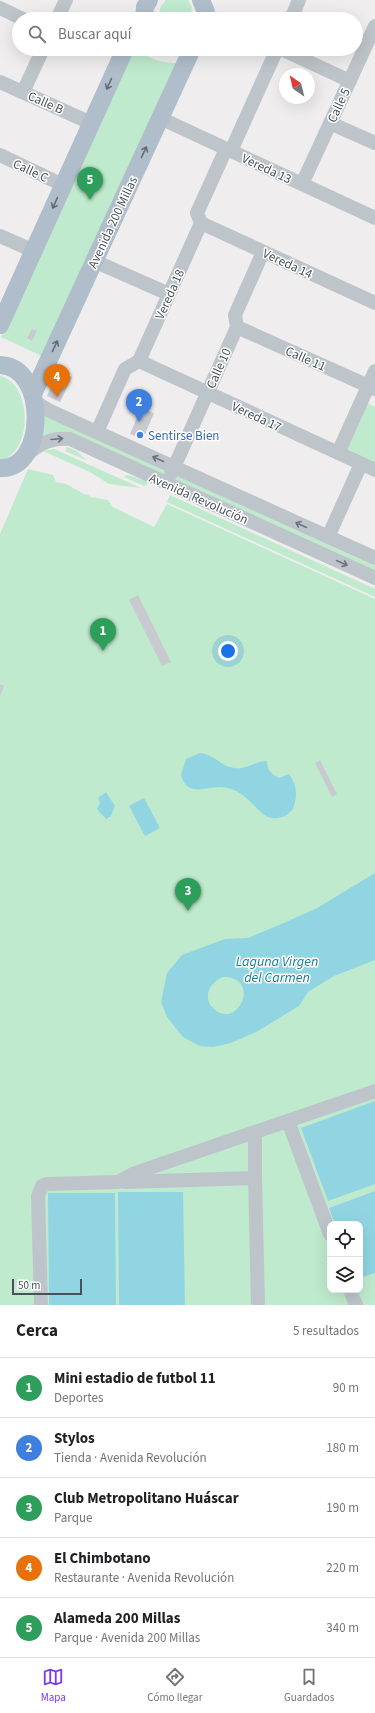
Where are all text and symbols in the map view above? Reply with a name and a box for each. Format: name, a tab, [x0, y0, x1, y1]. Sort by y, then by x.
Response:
search box	[12, 12, 363, 56]
icon: search	[26, 23, 48, 45]
text: Buscar aquí	[58, 24, 131, 45]
north arrow	[279, 68, 315, 104]
one-way arrow	[105, 78, 112, 90]
street label: Calle 5	[323, 85, 355, 126]
street label: Calle B	[25, 87, 67, 119]
one-way arrow	[141, 146, 148, 158]
street label: Vereda 13	[239, 150, 294, 188]
street label: Calle C	[10, 155, 51, 187]
pin: 5	[77, 167, 103, 200]
street label: Avenida 200 Millas	[84, 173, 142, 271]
one-way arrow	[51, 196, 58, 208]
street label: Vereda 14	[260, 245, 316, 284]
street label: Vereda 18	[151, 267, 189, 322]
one-way arrow	[52, 341, 59, 353]
street label: Calle 11	[282, 342, 329, 376]
street label: Calle 10	[202, 345, 236, 392]
pin: 4	[44, 364, 70, 397]
pin: 2	[126, 389, 152, 422]
street label: Vereda 17	[229, 398, 284, 436]
place label: Sentirse Bien	[148, 427, 219, 445]
marker: Sentirse Bien	[135, 430, 145, 440]
one-way arrow	[50, 435, 63, 443]
one-way arrow	[152, 455, 164, 462]
street label: Avenida Revolución	[146, 469, 251, 529]
one-way arrow	[296, 521, 308, 528]
one-way arrow	[336, 560, 348, 567]
pin: 1	[90, 618, 116, 651]
your location	[218, 641, 238, 661]
pin: 3	[175, 878, 201, 911]
water label: Laguna Virgen del Carmen	[236, 952, 318, 988]
map controls	[327, 1221, 363, 1293]
button: locate	[327, 1221, 363, 1257]
button: layers	[327, 1257, 363, 1293]
scale bar	[12, 1277, 82, 1296]
text: 50 m	[18, 1278, 40, 1293]
text: Cerca	[16, 1319, 58, 1343]
text: 5 resultados	[293, 1322, 359, 1340]
text: Mini estadio de futbol 11	[54, 1368, 216, 1389]
text: 1	[26, 1379, 32, 1397]
text: 90 m	[333, 1379, 359, 1397]
text: Deportes	[54, 1389, 103, 1407]
text: Stylos	[54, 1428, 95, 1449]
text: 2	[26, 1439, 32, 1457]
text: 180 m	[326, 1439, 359, 1457]
text: Tienda · Avenida Revolución	[54, 1449, 207, 1467]
text: Club Metropolitano Huáscar	[54, 1488, 239, 1509]
text: 3	[26, 1499, 32, 1517]
text: 190 m	[326, 1499, 359, 1517]
text: Parque	[54, 1509, 92, 1527]
text: El Chimbotano	[54, 1548, 151, 1569]
text: 4	[26, 1559, 32, 1577]
text: 220 m	[326, 1559, 359, 1577]
text: Restaurante · Avenida Revolución	[54, 1569, 234, 1587]
text: Alameda 200 Millas	[54, 1608, 180, 1629]
text: 5	[26, 1619, 32, 1637]
text: 340 m	[326, 1619, 359, 1637]
text: Parque · Avenida 200 Millas	[54, 1629, 200, 1647]
tab: Mapa	[41, 1666, 66, 1705]
tab: Cómo llegar	[147, 1666, 202, 1705]
tab: Guardados	[284, 1666, 334, 1705]

